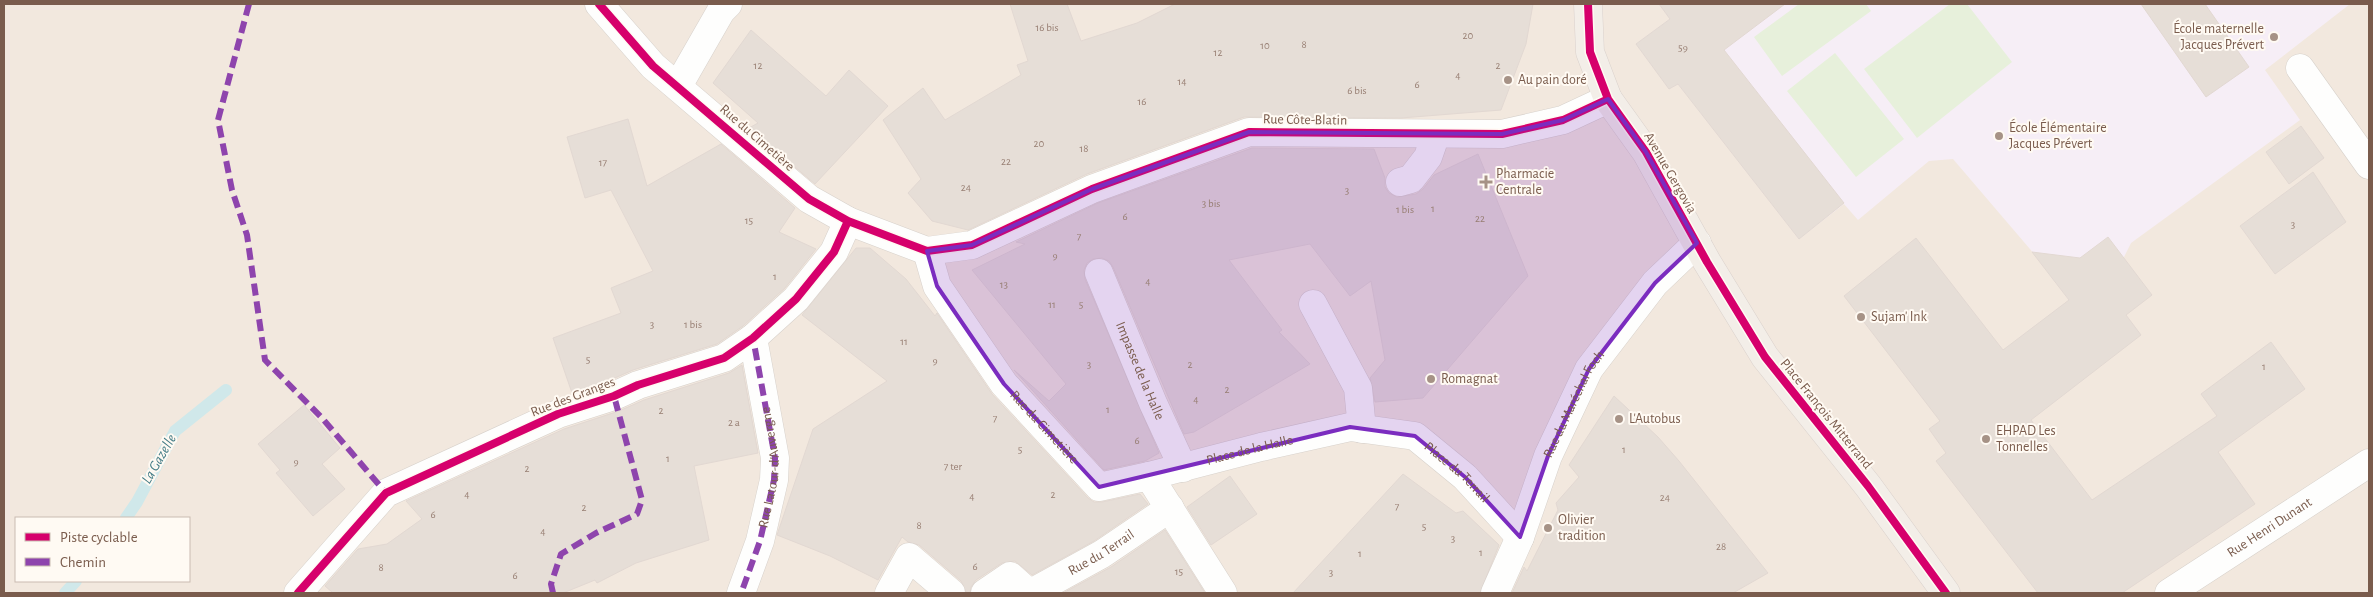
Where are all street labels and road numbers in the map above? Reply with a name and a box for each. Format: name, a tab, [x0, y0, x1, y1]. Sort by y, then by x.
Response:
street label: Rue du Cimetière	[717, 102, 797, 174]
street label: Rue Côte-Blatin	[1263, 112, 1347, 128]
street label: Avenue Gergovia	[1641, 130, 1699, 217]
street label: Impasse de la Halle	[1113, 320, 1167, 422]
street label: Rue du Maréchal Foch	[1541, 348, 1607, 460]
street label: Place François Mitterrand	[1777, 356, 1875, 472]
street label: Rue des Granges	[529, 375, 617, 419]
street label: Rue du Cimetière	[1007, 388, 1081, 467]
street label: Rue Latour-d'Auvergne	[756, 406, 782, 529]
street label: Place de la Halle	[1205, 433, 1294, 468]
street label: Place du Terrail	[1421, 440, 1492, 505]
street label: Rue Henri Dunant	[2225, 495, 2315, 560]
street label: Rue du Terrail	[1066, 527, 1137, 578]

